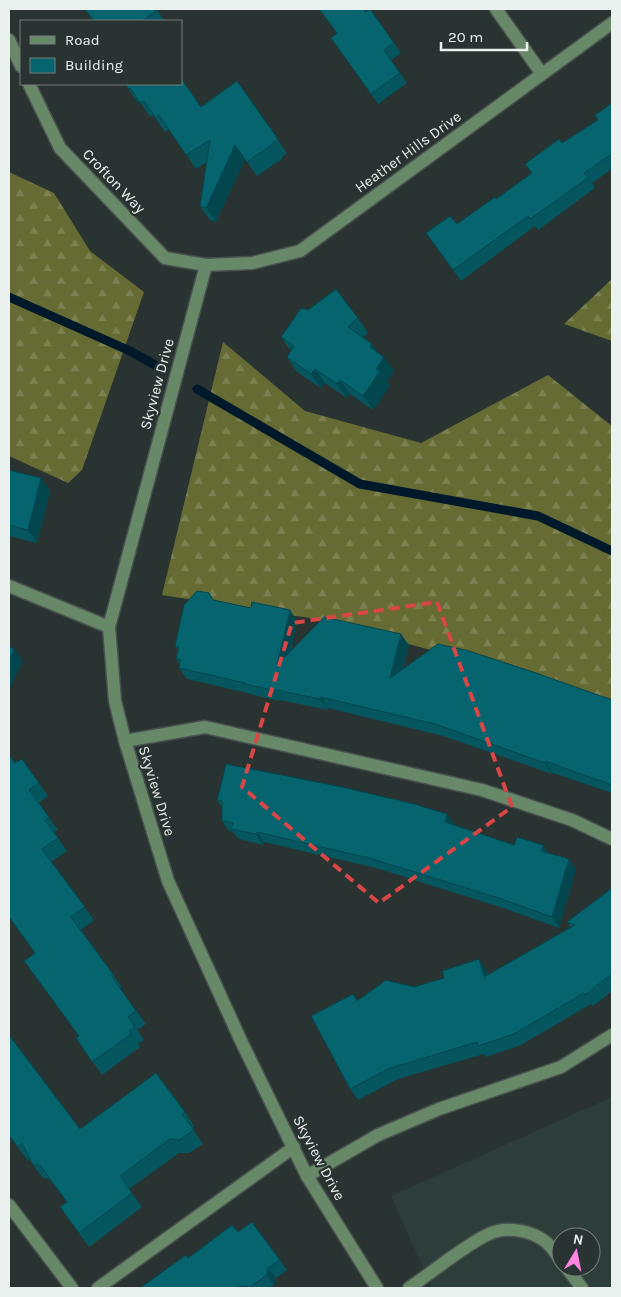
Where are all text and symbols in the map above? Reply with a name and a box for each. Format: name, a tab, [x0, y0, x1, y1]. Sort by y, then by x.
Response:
legend	[20, 20, 182, 85]
scale bar	[441, 20, 527, 52]
text: 20 m	[448, 28, 483, 46]
text: Road	[65, 31, 100, 49]
text: Building	[65, 56, 123, 74]
street label: Heather Hills Drive	[351, 107, 465, 197]
street label: Crofton Way	[79, 145, 149, 217]
street label: Skyview Drive	[136, 337, 178, 431]
street label: Skyview Drive	[135, 744, 179, 838]
street label: Skyview Drive	[289, 1113, 349, 1203]
north arrow	[551, 1227, 601, 1277]
text: N	[572, 1230, 585, 1249]

